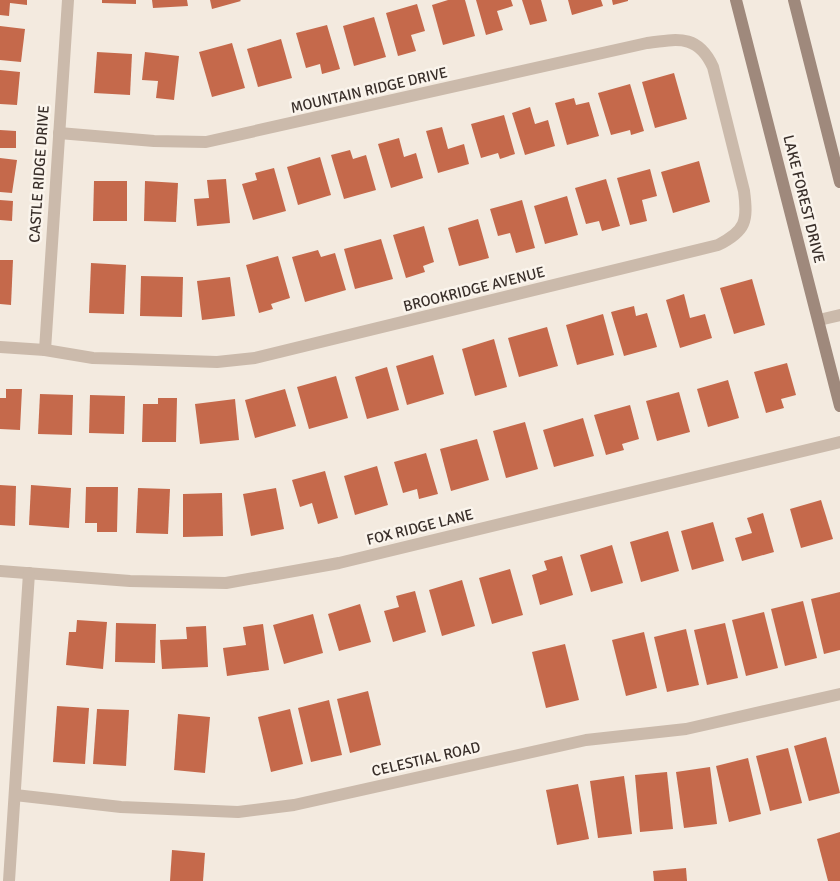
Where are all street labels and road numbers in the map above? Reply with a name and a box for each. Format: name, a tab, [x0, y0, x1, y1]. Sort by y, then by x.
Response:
street label: MOUNTAIN RIDGE DRIVE	[289, 63, 449, 117]
street label: CASTLE RIDGE DRIVE	[25, 105, 53, 243]
street label: LAKE FOREST DRIVE	[779, 133, 829, 265]
street label: BROOKRIDGE AVENUE	[401, 263, 547, 315]
street label: FOX RIDGE LANE	[365, 505, 475, 549]
street label: CELESTIAL ROAD	[370, 738, 482, 780]

